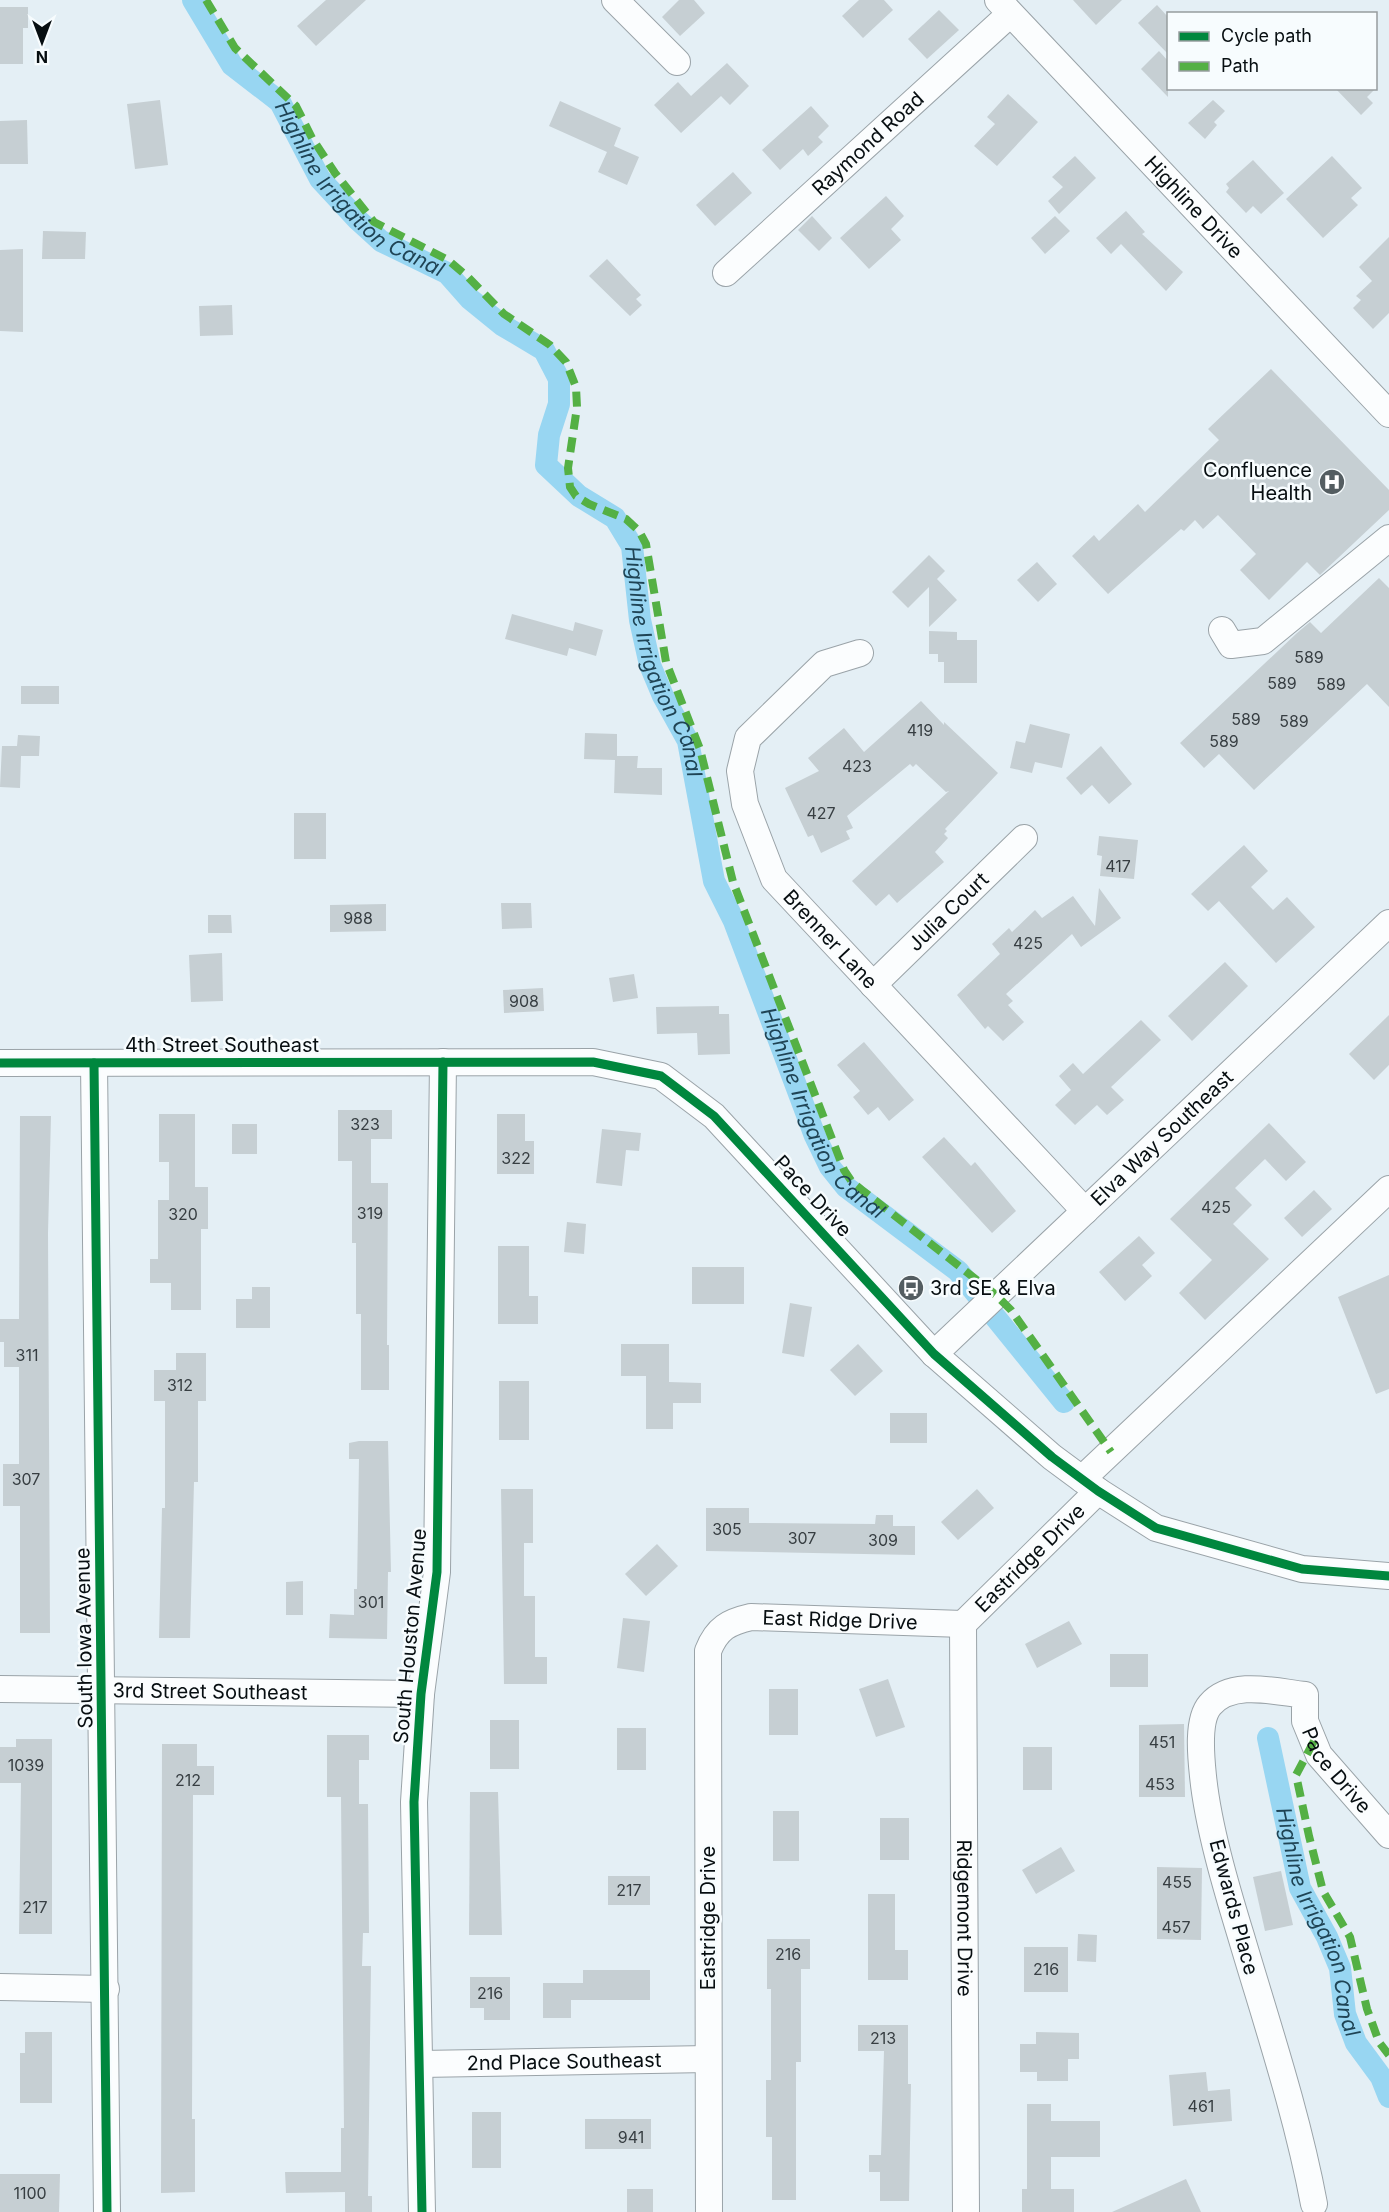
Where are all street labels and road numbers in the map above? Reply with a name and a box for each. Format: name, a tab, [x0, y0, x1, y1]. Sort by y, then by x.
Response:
street label: Raymond Road	[807, 87, 929, 200]
street label: Highline Drive	[1140, 151, 1248, 264]
street label: Julia Court	[903, 867, 994, 956]
street label: Brenner Lane	[778, 885, 882, 994]
street label: 4th Street Southeast	[125, 1033, 320, 1057]
street label: Elva Way Southeast	[1086, 1065, 1238, 1211]
street label: Pace Drive	[769, 1150, 857, 1242]
street label: Eastridge Drive	[970, 1499, 1090, 1617]
street label: South Houston Avenue	[389, 1527, 431, 1745]
street label: South Iowa Avenue	[70, 1547, 98, 1729]
street label: East Ridge Drive	[762, 1605, 918, 1634]
street label: 3rd Street Southeast	[112, 1678, 308, 1705]
street label: Pace Drive	[1297, 1723, 1376, 1818]
street label: Edwards Place	[1204, 1837, 1264, 1977]
street label: Ridgemont Drive	[952, 1839, 977, 1997]
street label: Eastridge Drive	[696, 1846, 720, 1990]
street label: 2nd Place Southeast	[466, 2048, 662, 2075]

